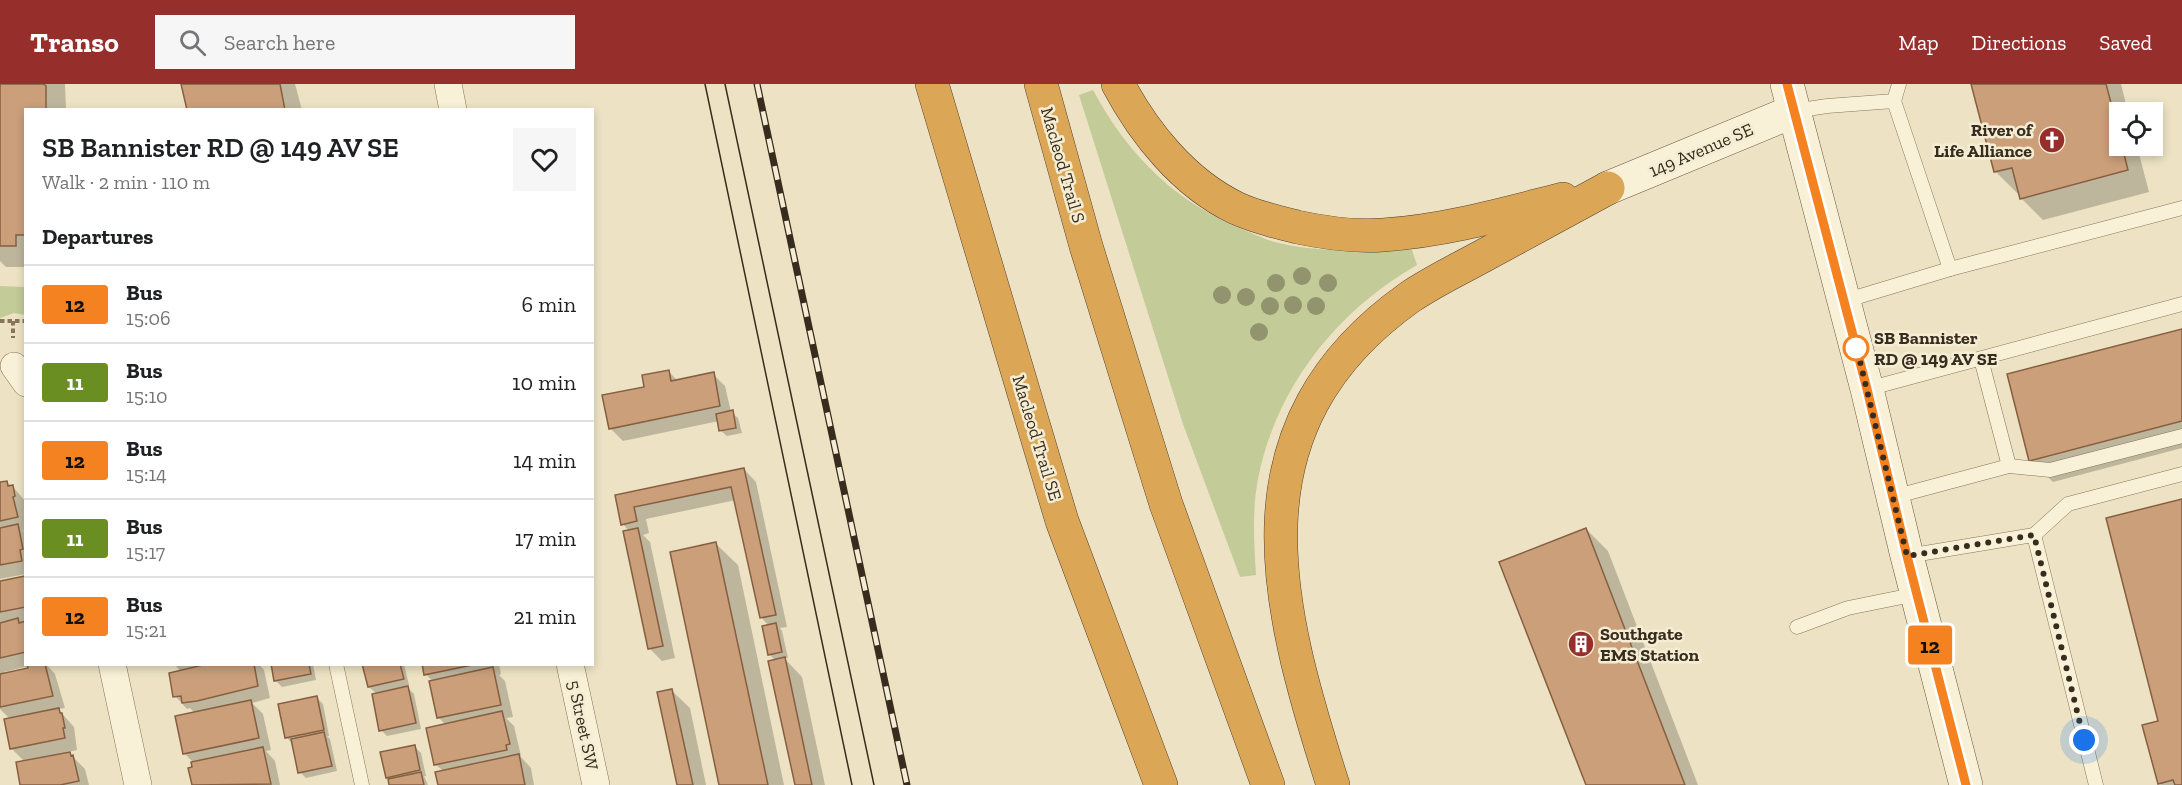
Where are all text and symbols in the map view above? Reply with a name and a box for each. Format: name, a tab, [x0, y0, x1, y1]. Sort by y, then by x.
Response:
search box	[155, 15, 575, 69]
text: Transo	[30, 26, 119, 59]
icon: search	[176, 26, 209, 59]
text: Search here	[224, 29, 335, 56]
text: Map	[1899, 30, 1939, 55]
text: Directions	[1972, 30, 2066, 55]
text: Saved	[2099, 30, 2152, 55]
map controls	[2109, 102, 2163, 156]
button: locate	[2109, 102, 2163, 156]
street label: Macleod Trail S	[1036, 105, 1090, 225]
street label: 149 Avenue SE	[1646, 118, 1756, 182]
place label: River of Life Alliance	[1934, 119, 2034, 162]
church icon: River of Life Alliance	[2037, 125, 2067, 155]
button: heart	[513, 128, 576, 191]
text: SB Bannister RD @ 149 AV SE	[42, 131, 399, 164]
text: Walk · 2 min · 110 m	[42, 170, 210, 194]
text: Departures	[42, 223, 153, 250]
text: Bus	[126, 279, 163, 306]
text: 6 min	[522, 291, 576, 318]
text: 12	[65, 292, 85, 317]
text: 15:06	[126, 306, 171, 330]
place label: SB Bannister RD @ 149 AV SE	[1874, 327, 1998, 370]
marker: SB Bannister RD @ 149 AV SE	[1843, 335, 1869, 361]
text: Bus	[126, 357, 163, 384]
text: 10 min	[512, 369, 576, 396]
text: 11	[67, 370, 83, 395]
street label: Macleod Trail SE	[1007, 373, 1067, 503]
text: 15:10	[126, 384, 168, 408]
text: Bus	[126, 435, 163, 462]
text: 14 min	[513, 447, 576, 474]
text: 12	[65, 448, 85, 473]
text: 15:14	[126, 462, 167, 486]
text: Bus	[126, 513, 163, 540]
text: 17 min	[515, 525, 576, 552]
text: 11	[67, 526, 83, 551]
text: 15:17	[126, 540, 165, 564]
text: Bus	[126, 591, 163, 618]
text: 21 min	[513, 603, 576, 630]
text: 12	[65, 604, 85, 629]
text: 15:21	[126, 618, 166, 642]
place label: Southgate EMS Station	[1600, 623, 1700, 666]
line badge: 12	[1903, 626, 1957, 664]
building icon: Southgate EMS Station	[1566, 629, 1596, 659]
text: 12	[1920, 633, 1940, 658]
street label: 5 Street SW	[563, 678, 603, 772]
your location	[2069, 725, 2099, 755]

